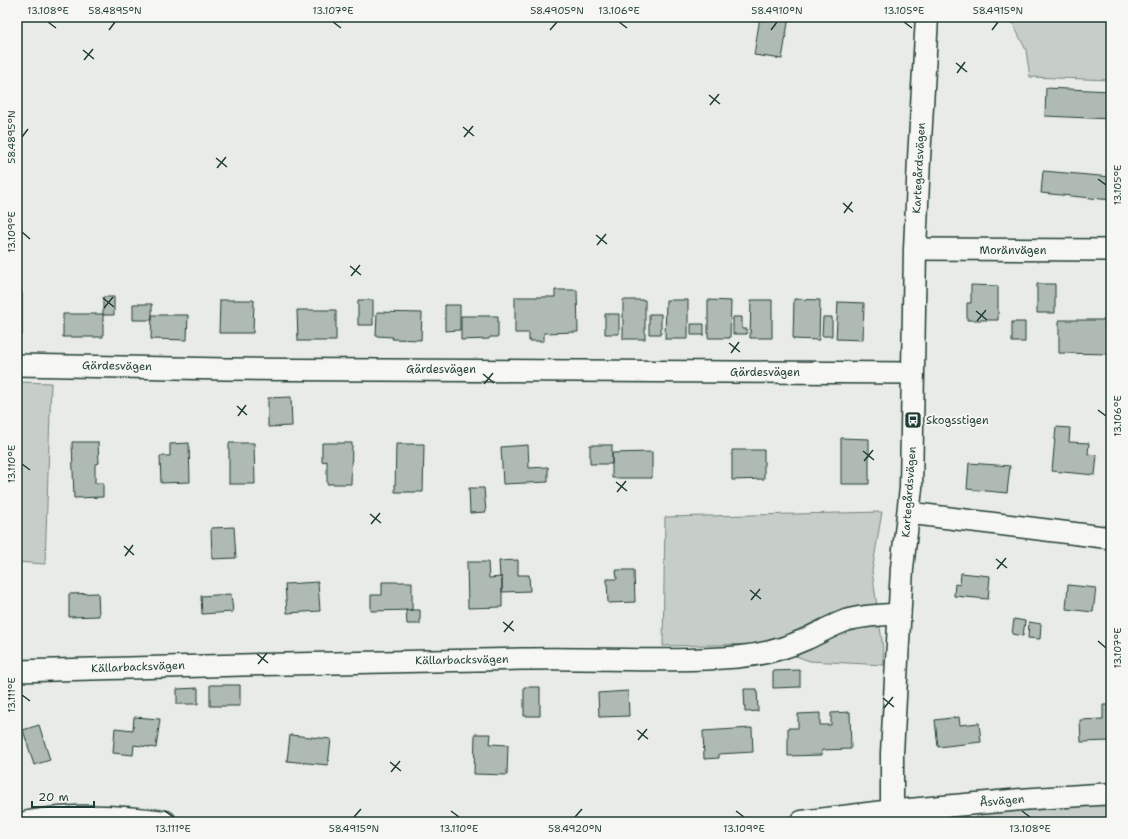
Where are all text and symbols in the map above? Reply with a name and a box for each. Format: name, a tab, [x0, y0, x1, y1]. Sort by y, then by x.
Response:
text: 13.108°E	[27, 4, 69, 17]
text: 58.4895°N	[88, 4, 142, 17]
text: 13.107°E	[312, 4, 354, 17]
text: 58.4905°N	[530, 4, 584, 17]
text: 13.106°E	[598, 4, 640, 17]
text: 58.4910°N	[751, 4, 803, 17]
text: 13.105°E	[884, 4, 924, 17]
text: 58.4915°N	[973, 4, 1023, 17]
text: 58.4895°N	[5, 110, 18, 164]
street label: Kartegårdsvägen	[909, 122, 929, 214]
text: 13.105°E	[1111, 165, 1124, 205]
text: 13.109°E	[5, 211, 18, 253]
street label: Moränvägen	[980, 243, 1047, 258]
street label: Gärdesvägen	[82, 358, 152, 374]
street label: Gärdesvägen	[406, 362, 476, 377]
street label: Gärdesvägen	[730, 365, 800, 380]
text: 13.106°E	[1111, 395, 1124, 437]
bus stop icon: Skogsstigen	[903, 410, 923, 430]
place label: Skogsstigen	[926, 413, 989, 428]
text: 13.110°E	[5, 445, 18, 483]
street label: Kartegårdsvägen	[898, 446, 920, 538]
text: 13.107°E	[1111, 627, 1124, 669]
street label: Källarbacksvägen	[415, 652, 509, 668]
street label: Källarbacksvägen	[91, 658, 185, 676]
text: 13.111°E	[5, 677, 18, 713]
scale bar	[32, 783, 94, 809]
text: 20 m	[38, 789, 69, 805]
street label: Åsvägen	[979, 791, 1025, 810]
text: 13.111°E	[155, 822, 191, 835]
text: 58.4915°N	[329, 822, 379, 835]
text: 13.110°E	[440, 822, 478, 835]
text: 58.4920°N	[548, 822, 602, 835]
text: 13.109°E	[723, 822, 765, 835]
text: 13.108°E	[1009, 822, 1051, 835]

